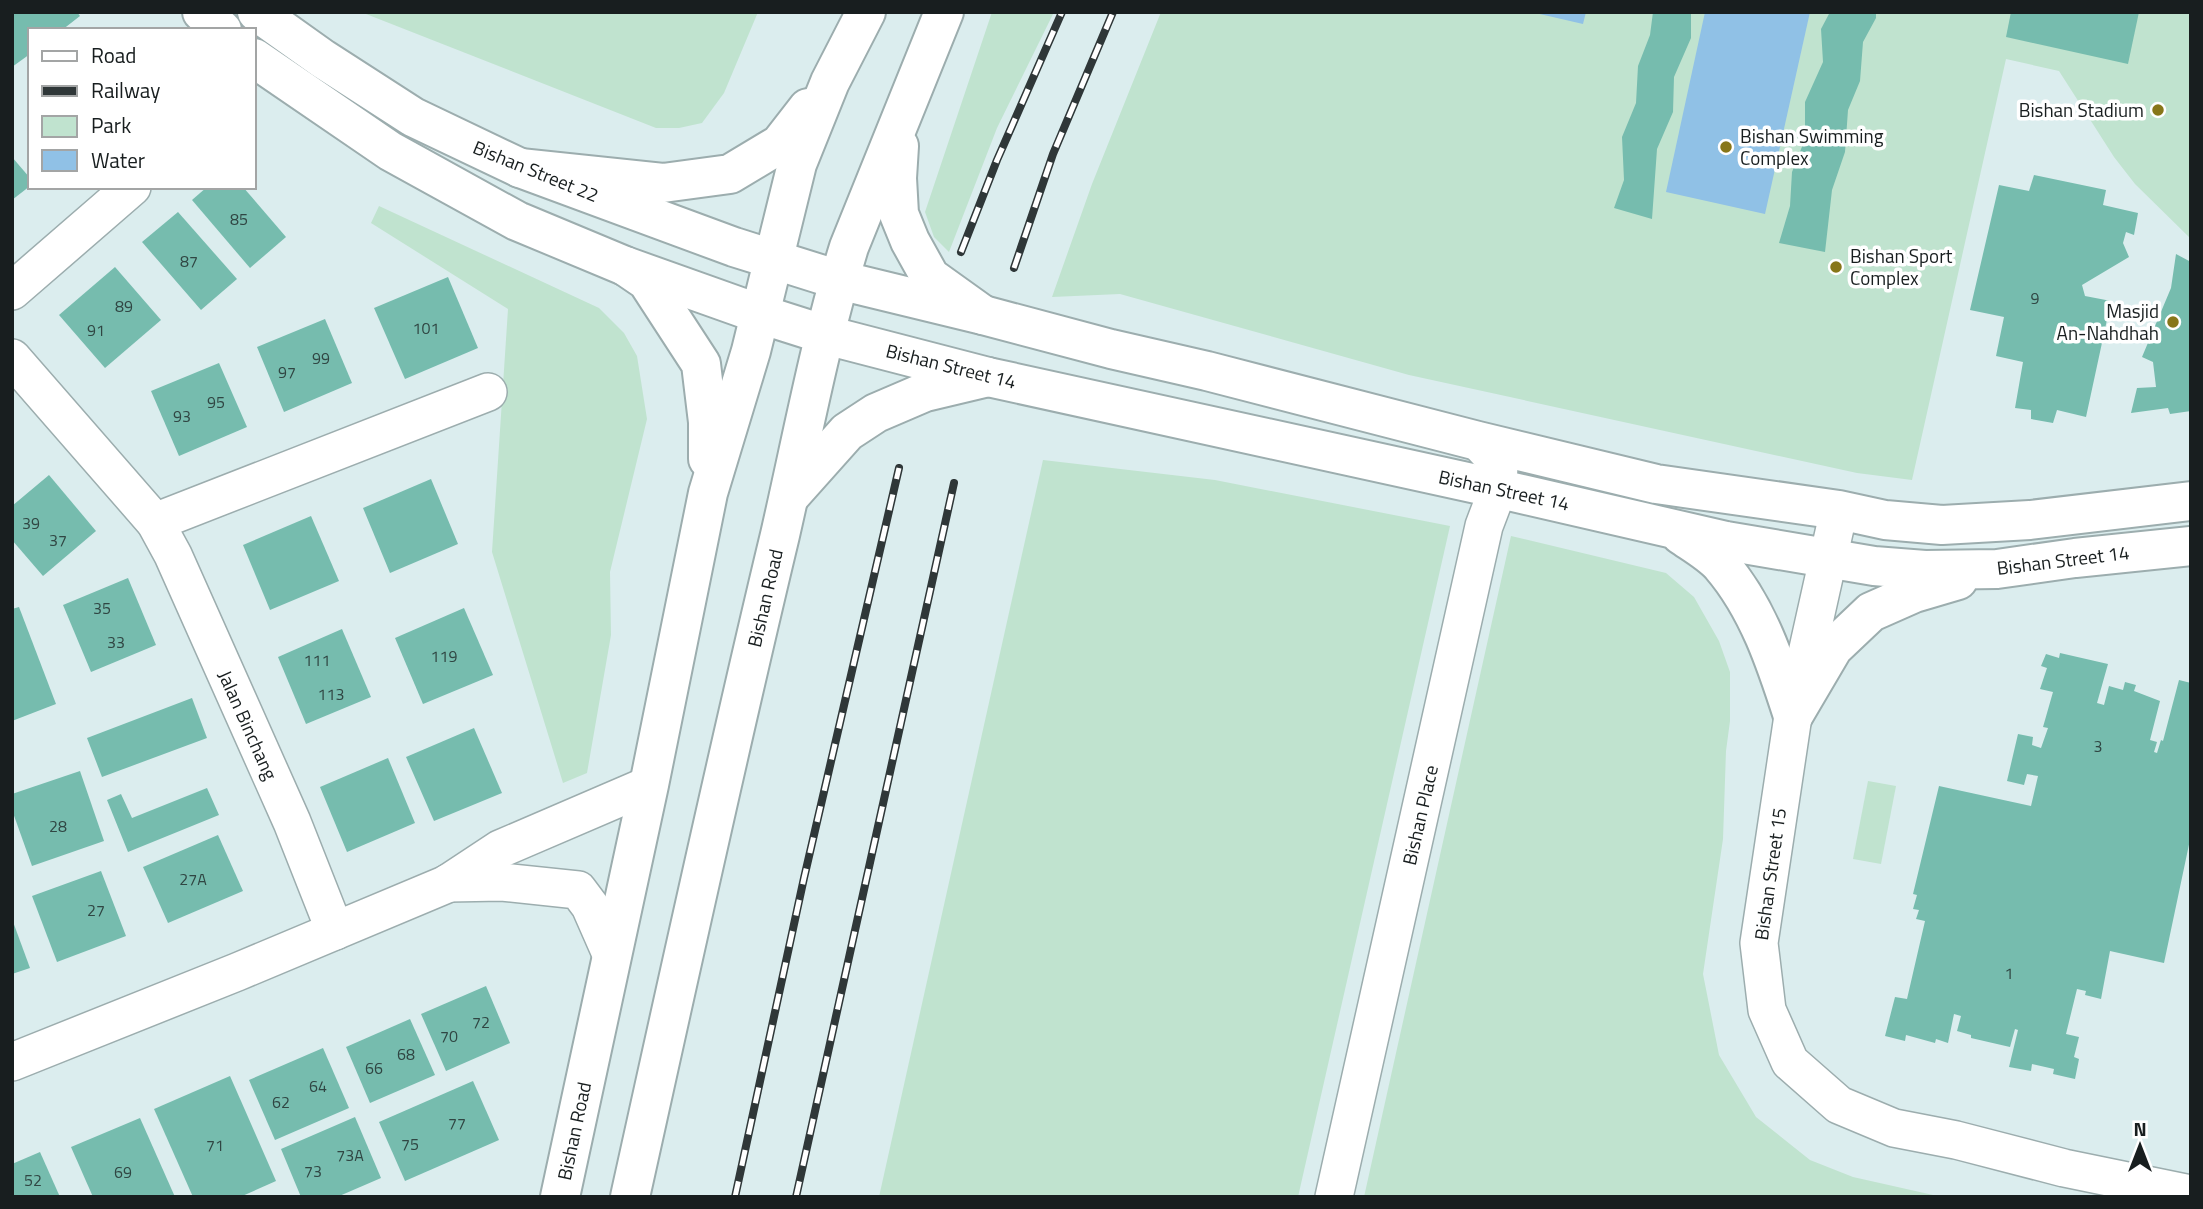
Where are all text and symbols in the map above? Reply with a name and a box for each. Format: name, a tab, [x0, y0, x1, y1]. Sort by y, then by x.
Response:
legend	[28, 28, 256, 189]
text: Road	[91, 39, 136, 71]
text: Railway	[91, 74, 160, 106]
place label: Bishan Stadium	[2019, 95, 2144, 124]
marker: Bishan Stadium	[2150, 102, 2166, 118]
text: Park	[91, 109, 131, 141]
place label: Bishan Swimming Complex	[1740, 121, 1884, 172]
street label: Bishan Street 22	[469, 132, 603, 209]
marker: Bishan Swimming Complex	[1718, 139, 1734, 155]
text: Water	[91, 144, 145, 176]
house number: 85	[230, 207, 248, 231]
place label: Bishan Sport Complex	[1850, 241, 1953, 292]
house number: 87	[180, 249, 198, 273]
marker: Bishan Sport Complex	[1828, 259, 1844, 275]
house number: 9	[2031, 286, 2040, 310]
house number: 89	[115, 294, 133, 318]
place label: Masjid An-Nahdhah	[2057, 296, 2159, 347]
marker: Masjid An-Nahdhah	[2165, 314, 2181, 330]
house number: 101	[413, 316, 439, 340]
house number: 91	[87, 318, 105, 342]
street label: Bishan Street 14	[883, 335, 1019, 396]
house number: 99	[312, 346, 330, 370]
house number: 97	[278, 360, 296, 384]
house number: 95	[207, 390, 225, 414]
house number: 93	[173, 404, 191, 428]
street label: Bishan Street 14	[1436, 461, 1572, 518]
house number: 39	[22, 511, 40, 535]
house number: 37	[49, 528, 67, 552]
street label: Bishan Street 14	[1995, 537, 2131, 582]
street label: Bishan Road	[739, 546, 790, 650]
house number: 35	[93, 596, 111, 620]
house number: 33	[107, 630, 125, 654]
house number: 119	[431, 644, 457, 668]
house number: 111	[304, 648, 330, 672]
street label: Jalan Binchang	[211, 665, 286, 785]
house number: 113	[318, 682, 344, 706]
house number: 3	[2094, 734, 2102, 758]
street label: Bishan Place	[1394, 762, 1445, 868]
street label: Bishan Street 15	[1746, 806, 1793, 942]
house number: 28	[49, 814, 67, 838]
house number: 27A	[179, 867, 207, 891]
house number: 27	[87, 898, 105, 922]
house number: 1	[2005, 961, 2013, 985]
house number: 72	[472, 1010, 490, 1034]
house number: 70	[440, 1024, 458, 1048]
house number: 68	[397, 1042, 415, 1066]
house number: 66	[365, 1056, 383, 1080]
house number: 64	[309, 1074, 327, 1098]
street label: Bishan Road	[549, 1079, 598, 1183]
house number: 62	[272, 1090, 290, 1114]
house number: 77	[448, 1111, 466, 1135]
north arrow	[2105, 1111, 2175, 1181]
text: N	[2133, 1114, 2147, 1143]
house number: 75	[401, 1132, 419, 1156]
house number: 71	[206, 1133, 224, 1157]
house number: 73A	[336, 1143, 364, 1167]
house number: 73	[304, 1159, 322, 1183]
house number: 69	[114, 1160, 132, 1184]
house number: 52	[24, 1168, 42, 1192]

